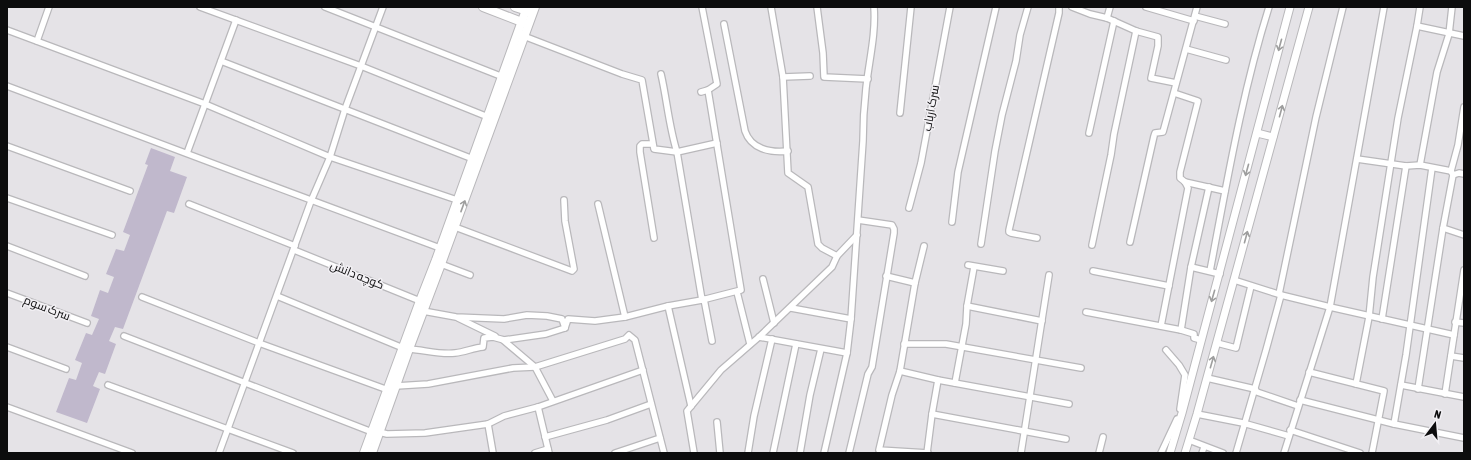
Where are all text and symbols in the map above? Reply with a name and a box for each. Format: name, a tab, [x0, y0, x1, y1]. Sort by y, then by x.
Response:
one-way arrow	[1276, 38, 1283, 51]
street label: سرک ارباب	[920, 84, 942, 132]
one-way arrow	[1277, 105, 1285, 118]
one-way arrow	[1243, 164, 1250, 177]
one-way arrow	[459, 201, 467, 213]
one-way arrow	[1243, 230, 1250, 243]
street label: کوچه دانش	[327, 258, 386, 294]
one-way arrow	[1209, 289, 1216, 302]
street label: سرک سوم	[21, 293, 72, 324]
one-way arrow	[1208, 356, 1216, 369]
north arrow	[1415, 404, 1455, 444]
text: N	[1433, 408, 1443, 421]

